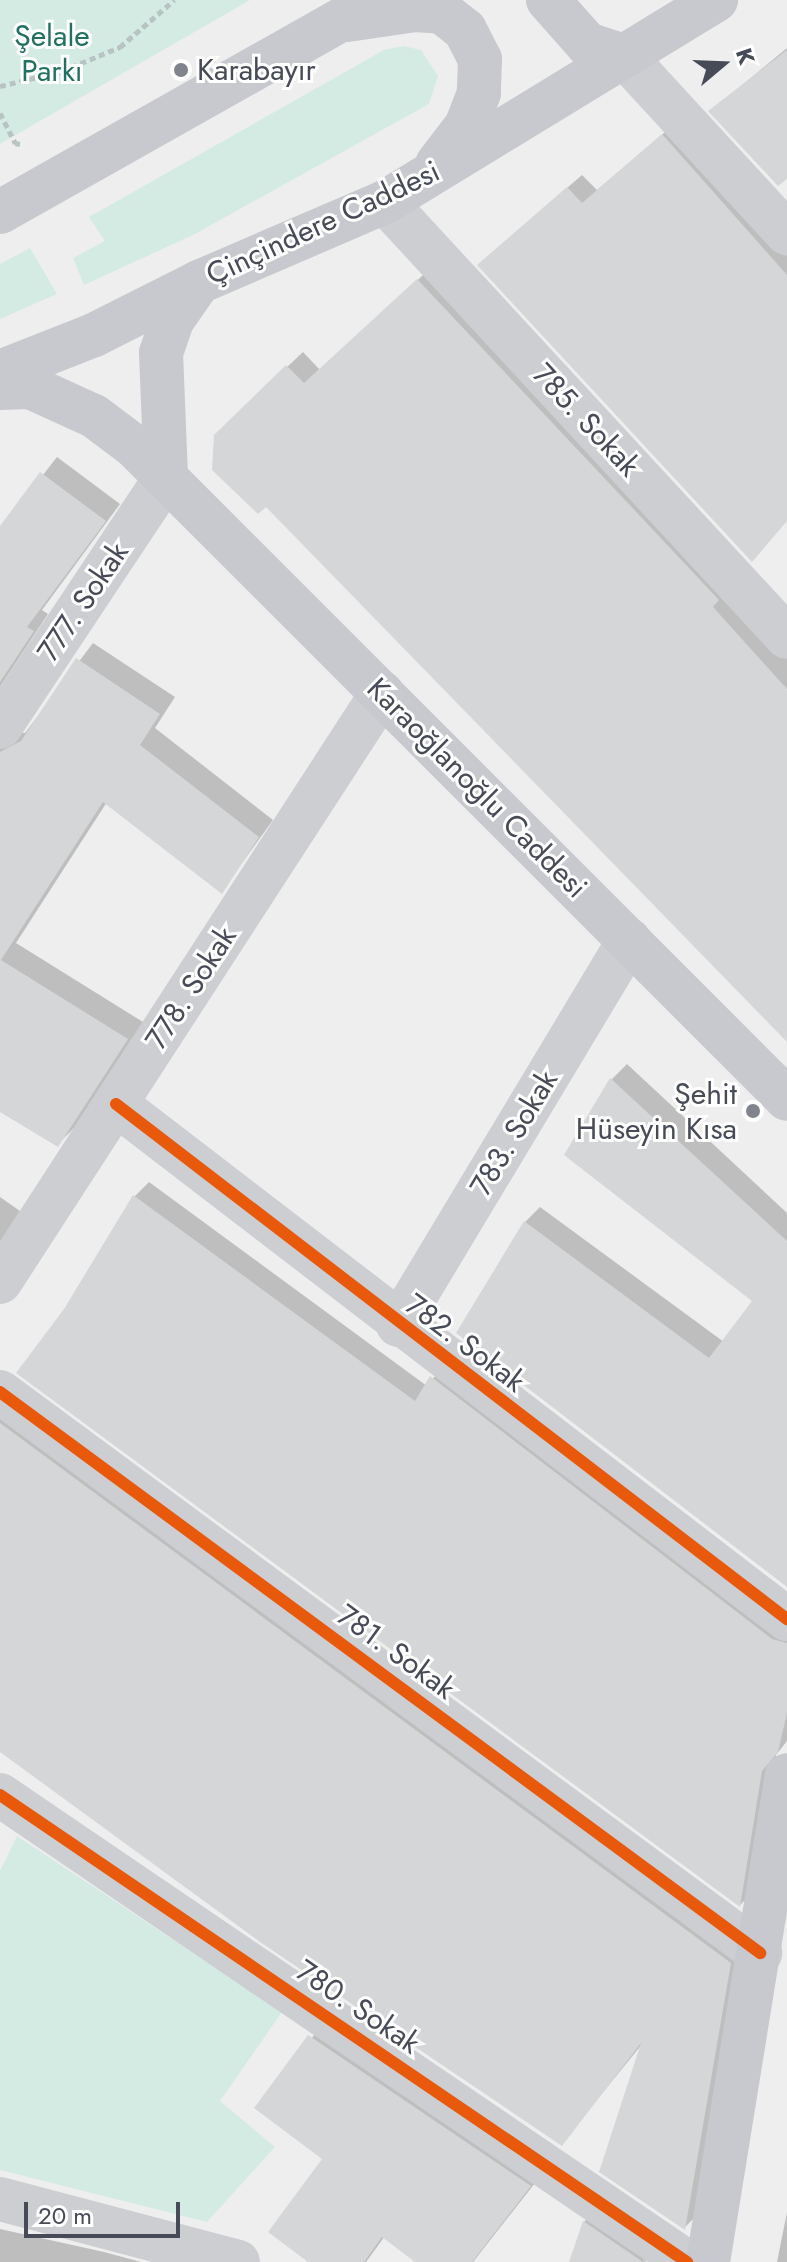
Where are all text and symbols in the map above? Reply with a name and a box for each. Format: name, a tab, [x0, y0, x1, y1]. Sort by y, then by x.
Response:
park label: Şelale Parkı	[14, 18, 90, 88]
north arrow	[683, 24, 763, 104]
text: K	[728, 44, 763, 69]
place label: Karabayır	[197, 52, 316, 88]
marker: Karabayır	[172, 61, 190, 79]
street label: Çinçindere Caddesi	[201, 153, 445, 293]
street label: 785. Sokak	[525, 356, 647, 484]
street label: 777. Sokak	[30, 536, 136, 668]
street label: Karaoğlanoğlu Caddesi	[360, 671, 594, 905]
street label: 778. Sokak	[138, 920, 244, 1056]
street label: 783. Sokak	[463, 1064, 565, 1202]
place label: Şehit Hüseyin Kısa	[576, 1076, 737, 1146]
marker: Şehit Hüseyin Kısa	[744, 1102, 762, 1120]
street label: 782. Sokak	[398, 1286, 532, 1400]
street label: 781. Sokak	[330, 1597, 462, 1707]
street label: 780. Sokak	[289, 1952, 427, 2062]
scale bar	[28, 2186, 184, 2236]
text: 20 m	[38, 2198, 92, 2233]

